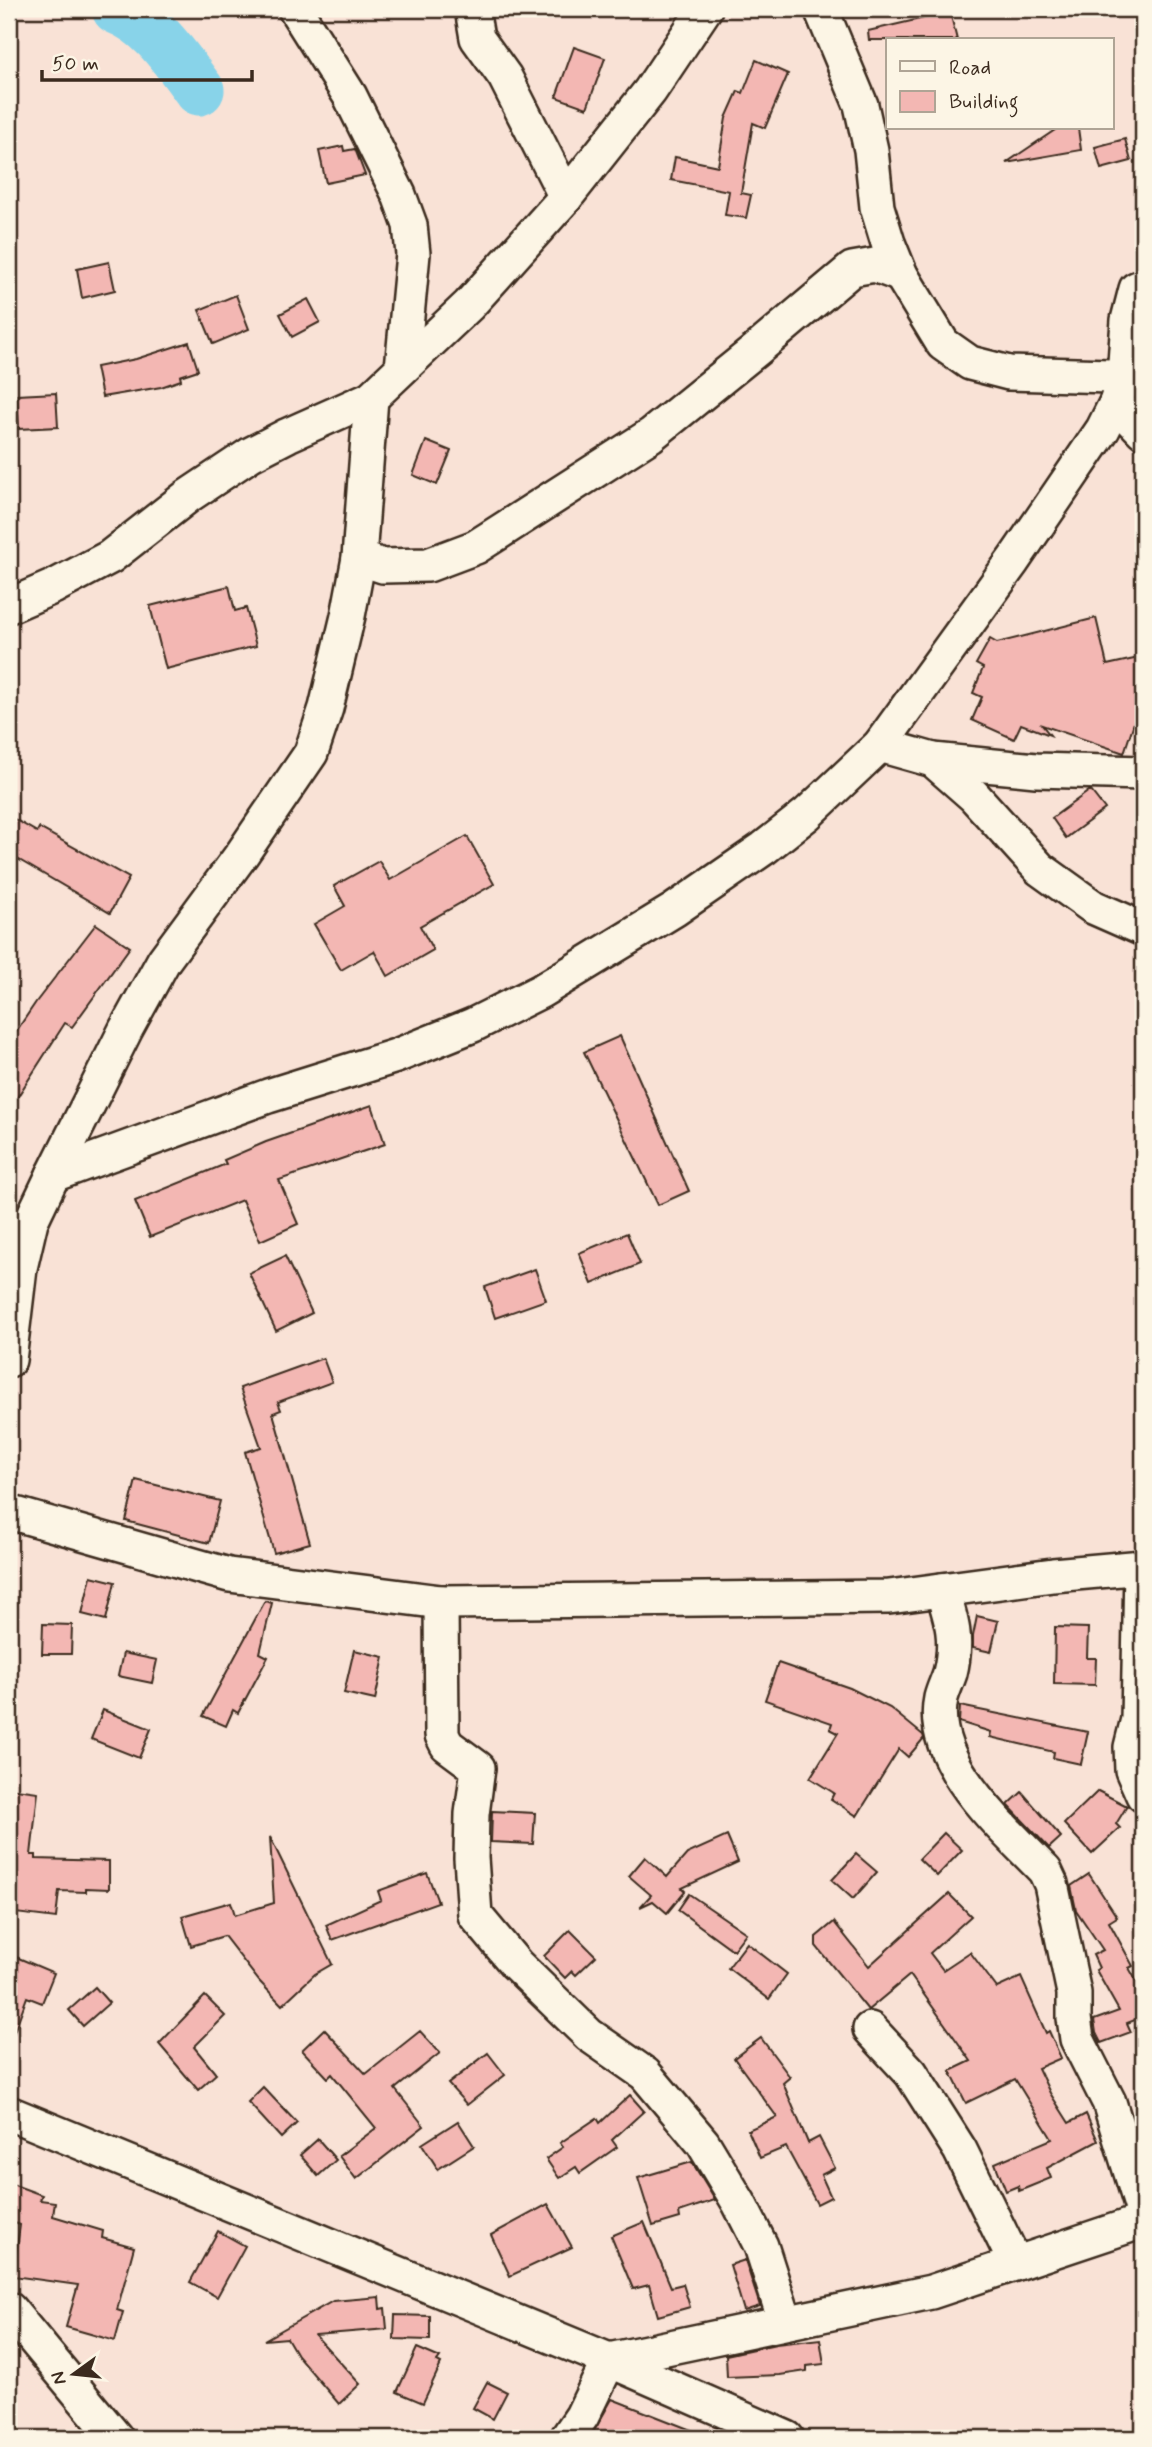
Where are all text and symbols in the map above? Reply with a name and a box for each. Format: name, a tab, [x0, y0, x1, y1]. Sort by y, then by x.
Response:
scale bar	[42, 38, 252, 82]
legend	[886, 38, 1114, 130]
text: 50 m	[52, 50, 99, 78]
text: Road	[949, 54, 991, 82]
text: Building	[949, 88, 1019, 118]
north arrow	[38, 2338, 108, 2408]
text: N	[45, 2369, 73, 2387]

